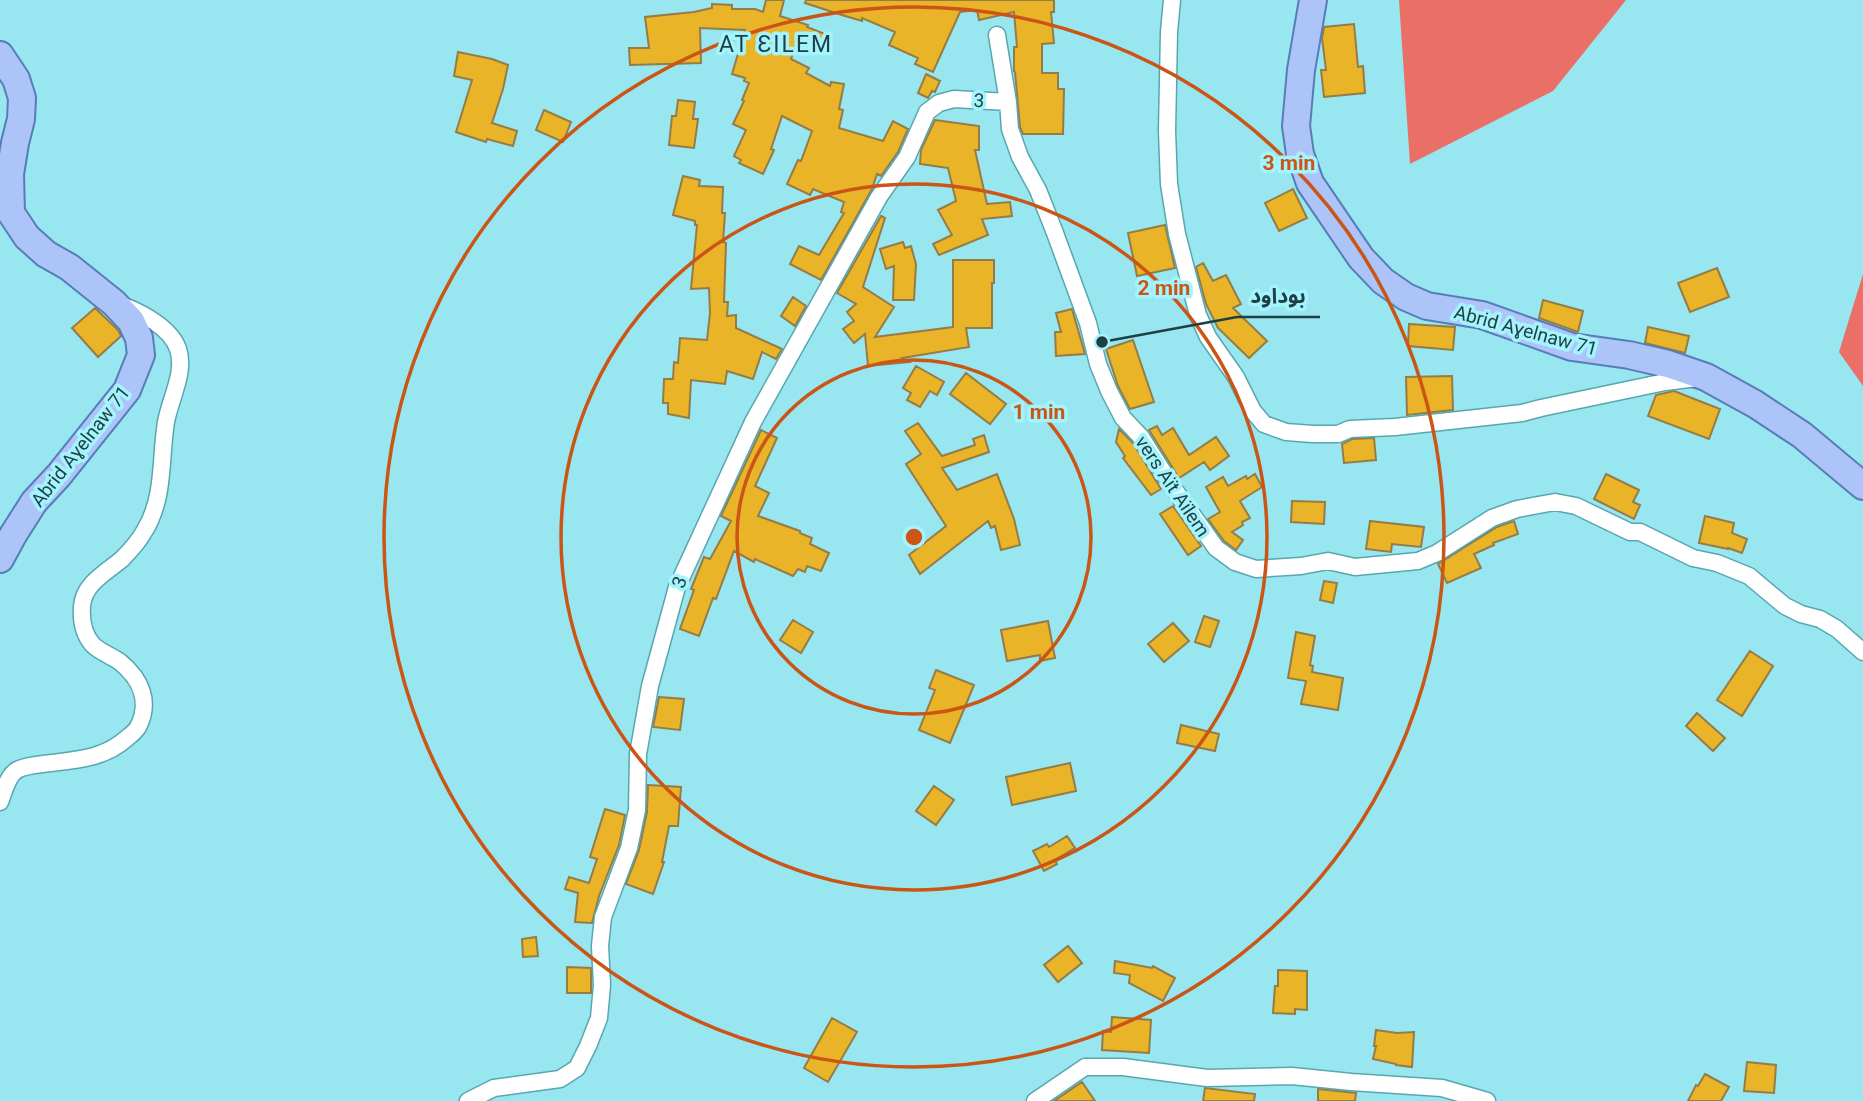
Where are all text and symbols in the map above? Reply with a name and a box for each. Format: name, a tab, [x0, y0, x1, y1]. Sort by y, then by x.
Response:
district label: AT ƐILEM	[719, 31, 833, 58]
street label: 3	[973, 89, 985, 112]
text: 3 min	[1263, 151, 1315, 175]
callout: بوداود	[1237, 275, 1320, 317]
text: 2 min	[1138, 276, 1190, 300]
text: بوداود	[1250, 284, 1306, 308]
street label: Abrid Aɣelnaw 71	[1452, 300, 1600, 361]
street label: Abrid Aɣelnaw 71	[26, 381, 135, 511]
text: 1 min	[1013, 400, 1065, 424]
street label: vers Aït Aïlem	[1130, 432, 1215, 541]
centre of rings	[902, 525, 926, 549]
street label: 3	[667, 573, 692, 591]

